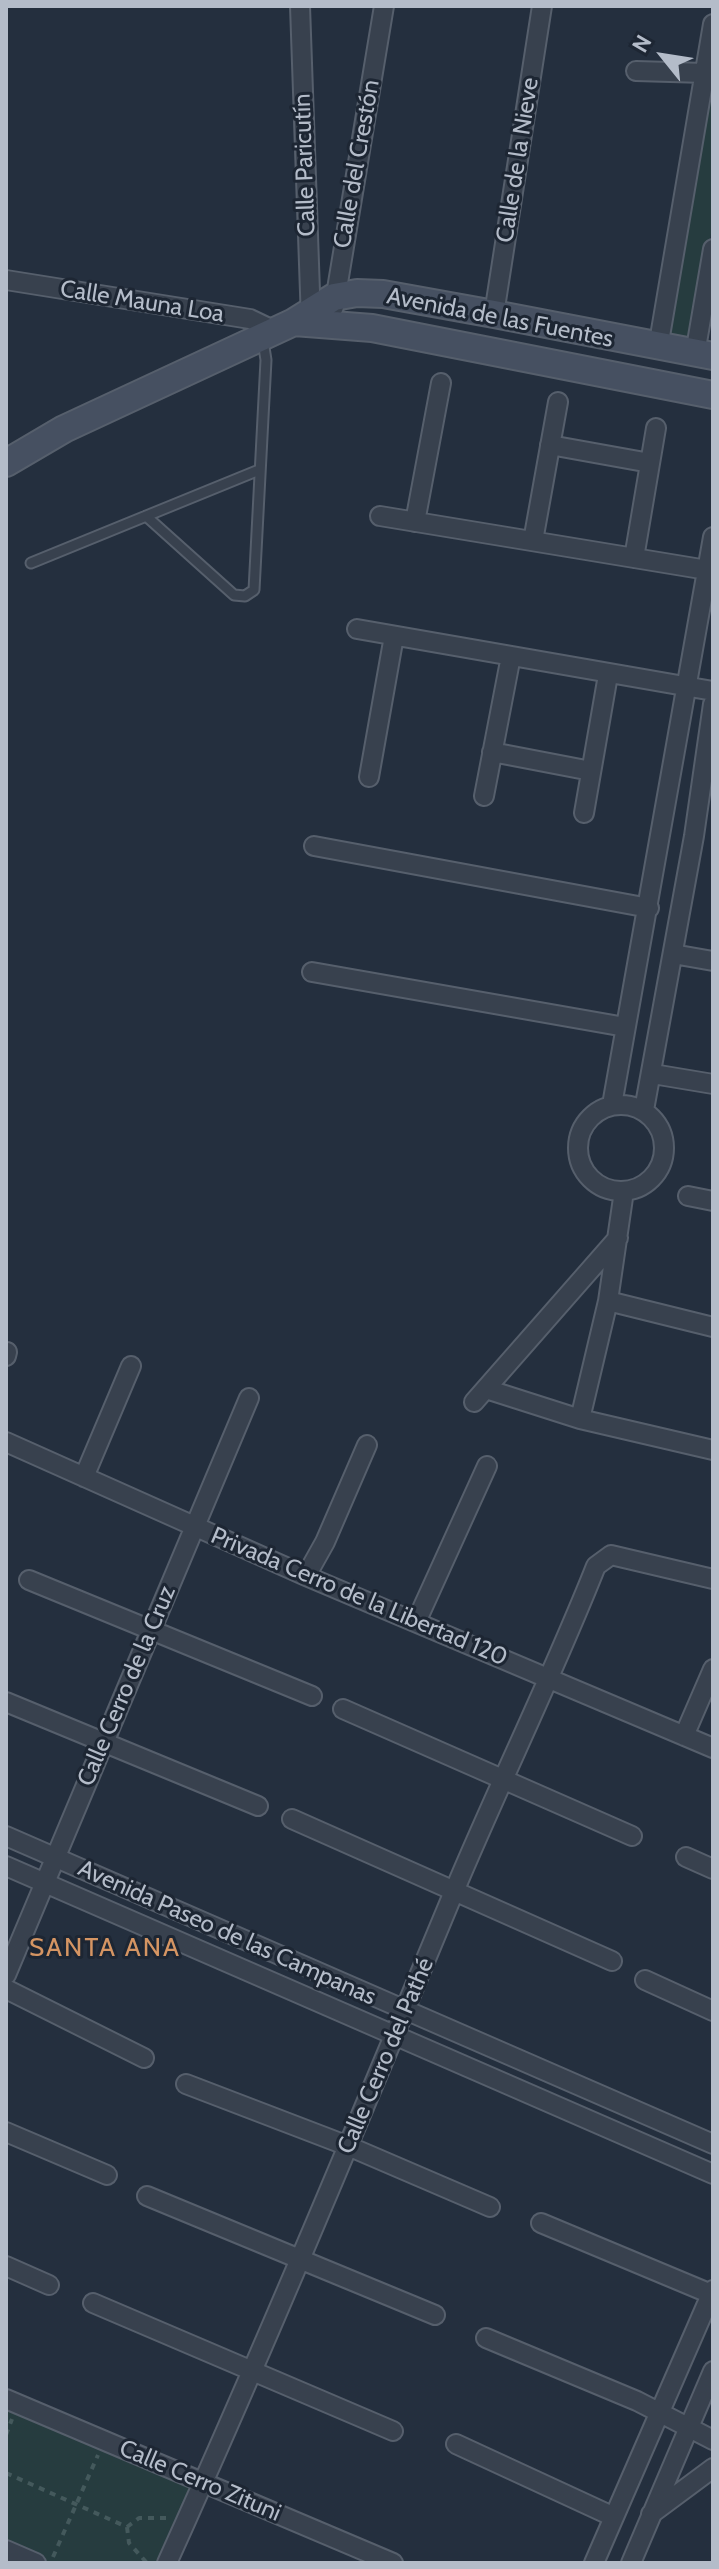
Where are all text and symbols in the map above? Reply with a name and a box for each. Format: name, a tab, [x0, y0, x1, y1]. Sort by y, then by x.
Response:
north arrow	[623, 16, 703, 96]
text: N	[626, 30, 657, 57]
street label: Calle de la Nieve	[491, 75, 545, 245]
street label: Calle del Crestón	[328, 77, 386, 251]
street label: Calle Paricutín	[288, 93, 322, 237]
street label: Calle Mauna Loa	[58, 275, 226, 329]
street label: Avenida de las Fuentes	[384, 282, 616, 354]
street label: Privada Cerro de la Libertad 120	[206, 1521, 512, 1673]
street label: Calle Cerro de la Cruz	[72, 1581, 182, 1791]
street label: Avenida Paseo de las Campanas	[74, 1854, 380, 2012]
district label: SANTA ANA	[29, 1932, 181, 1964]
street label: Calle Cerro del Pathé	[332, 1954, 440, 2158]
street label: Calle Cerro Zituni	[115, 2434, 285, 2528]

